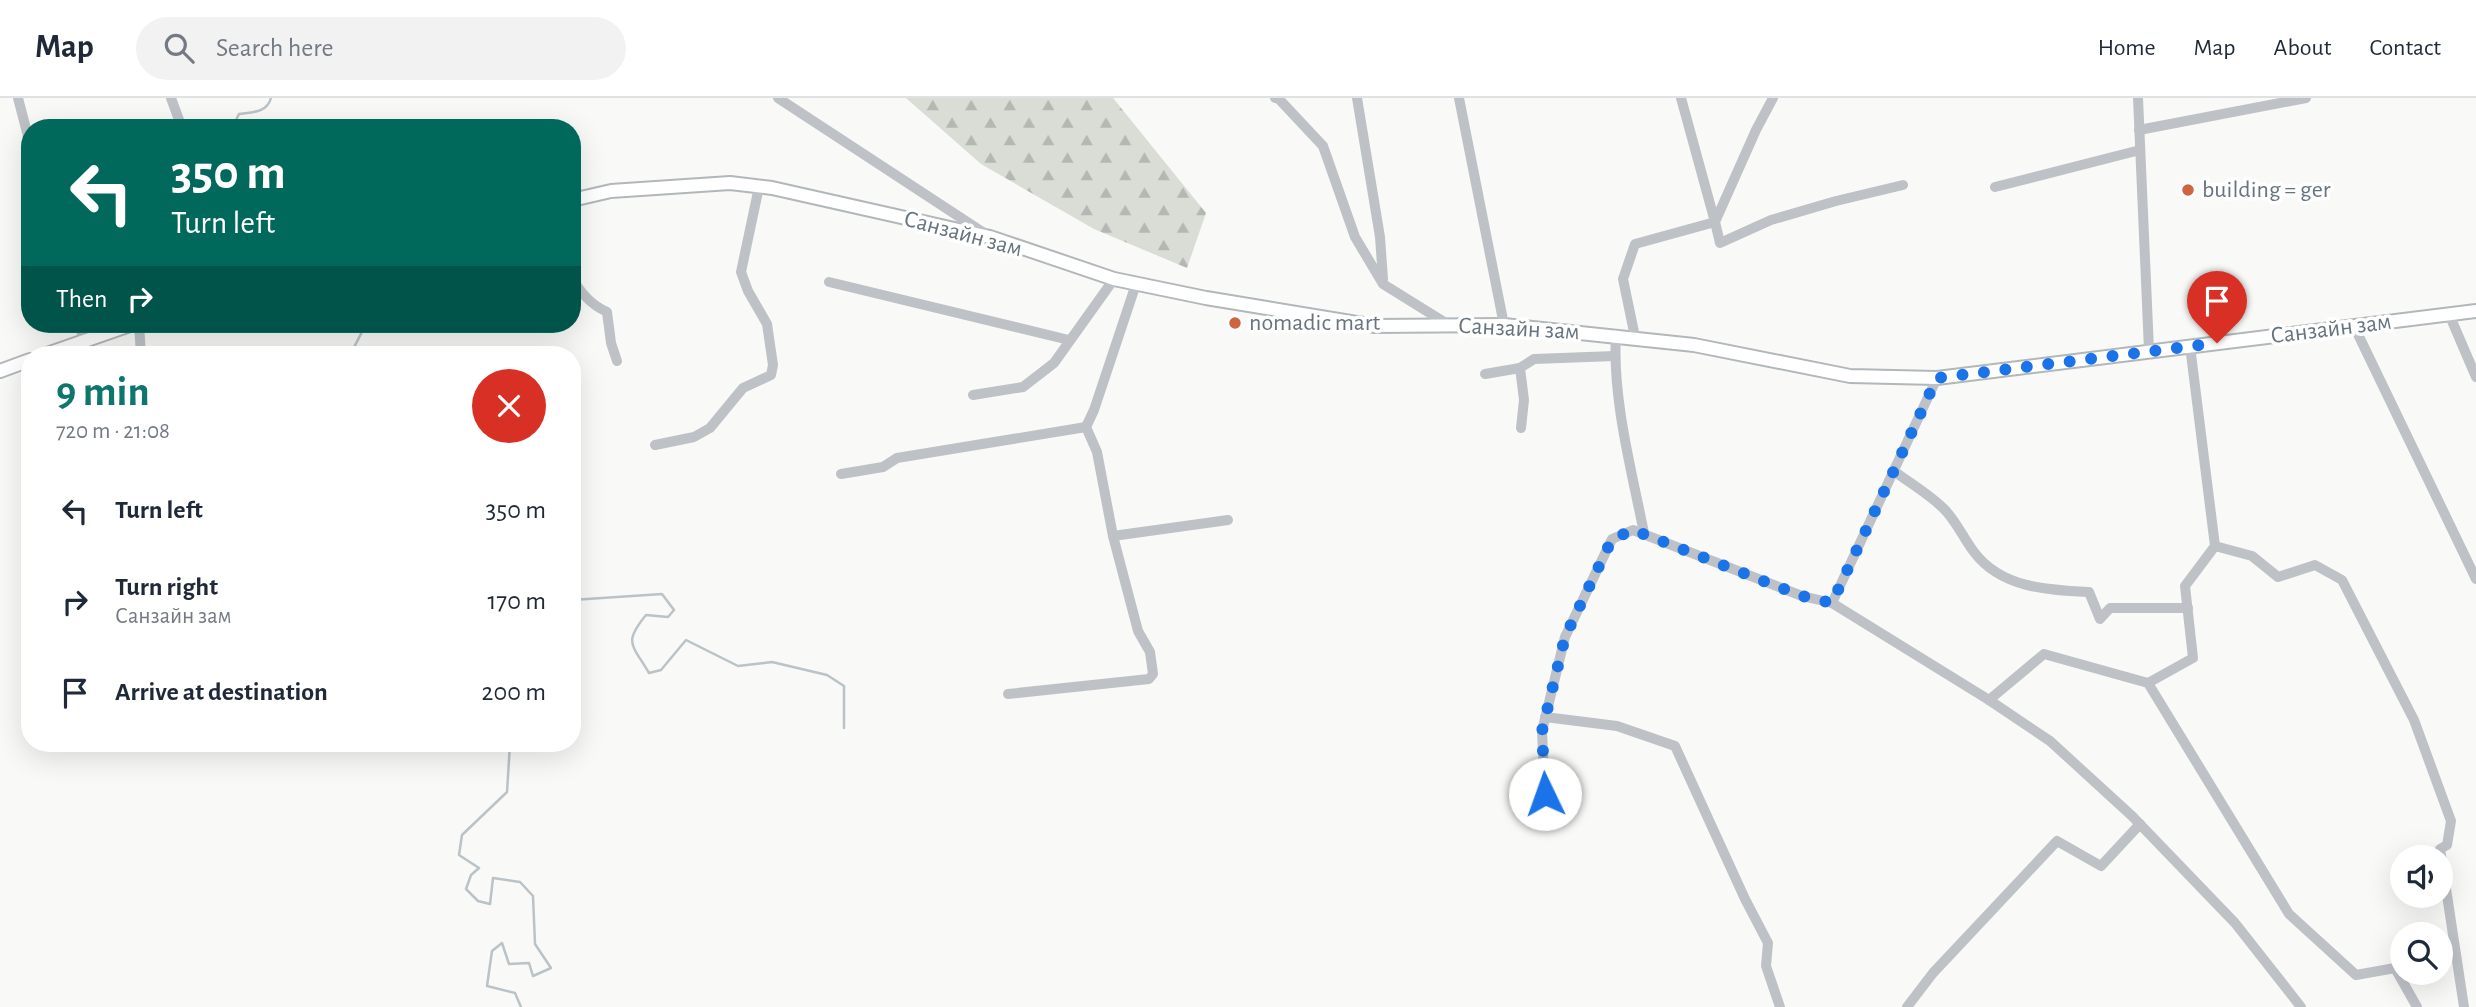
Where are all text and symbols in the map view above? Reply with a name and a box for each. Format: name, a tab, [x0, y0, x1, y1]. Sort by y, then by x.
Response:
search box	[136, 17, 626, 80]
icon: search	[160, 29, 198, 67]
text: Map	[35, 31, 94, 64]
text: Search here	[216, 35, 334, 61]
text: Home	[2098, 36, 2156, 60]
text: Map	[2194, 36, 2236, 60]
text: About	[2274, 36, 2331, 60]
text: Contact	[2369, 36, 2441, 60]
icon: left	[56, 147, 147, 238]
text: 350 m	[171, 149, 286, 198]
place label: building = ger	[2202, 178, 2331, 202]
marker: building = ger	[2180, 182, 2196, 198]
text: Turn left	[171, 207, 275, 239]
street label: Санзайн зам	[901, 207, 1025, 261]
pin	[2187, 271, 2247, 343]
icon: right	[121, 280, 159, 318]
icon: arrive	[2198, 282, 2236, 320]
text: Then	[56, 286, 107, 312]
street label: Санзайн зам	[2269, 310, 2393, 348]
place label: nomadic mart	[1249, 311, 1380, 335]
street label: Санзайн зам	[1458, 314, 1580, 344]
marker: nomadic mart	[1227, 315, 1243, 331]
button: close	[472, 369, 546, 443]
text: 9 min	[56, 371, 150, 413]
text: 720 m · 21:08	[56, 420, 170, 443]
icon: left	[56, 492, 94, 530]
text: Turn left	[115, 497, 203, 523]
text: 350 m	[486, 497, 546, 523]
text: Turn right	[115, 574, 218, 600]
icon: right	[56, 583, 94, 621]
text: 170 m	[487, 588, 546, 614]
text: Санзайн зам	[115, 605, 232, 628]
icon: arrive	[56, 674, 94, 712]
text: Arrive at destination	[115, 679, 328, 705]
text: 200 m	[482, 679, 546, 705]
position arrow	[1508, 757, 1582, 831]
map controls	[2390, 845, 2453, 985]
button: sound	[2390, 845, 2453, 908]
button: search	[2390, 922, 2453, 985]

